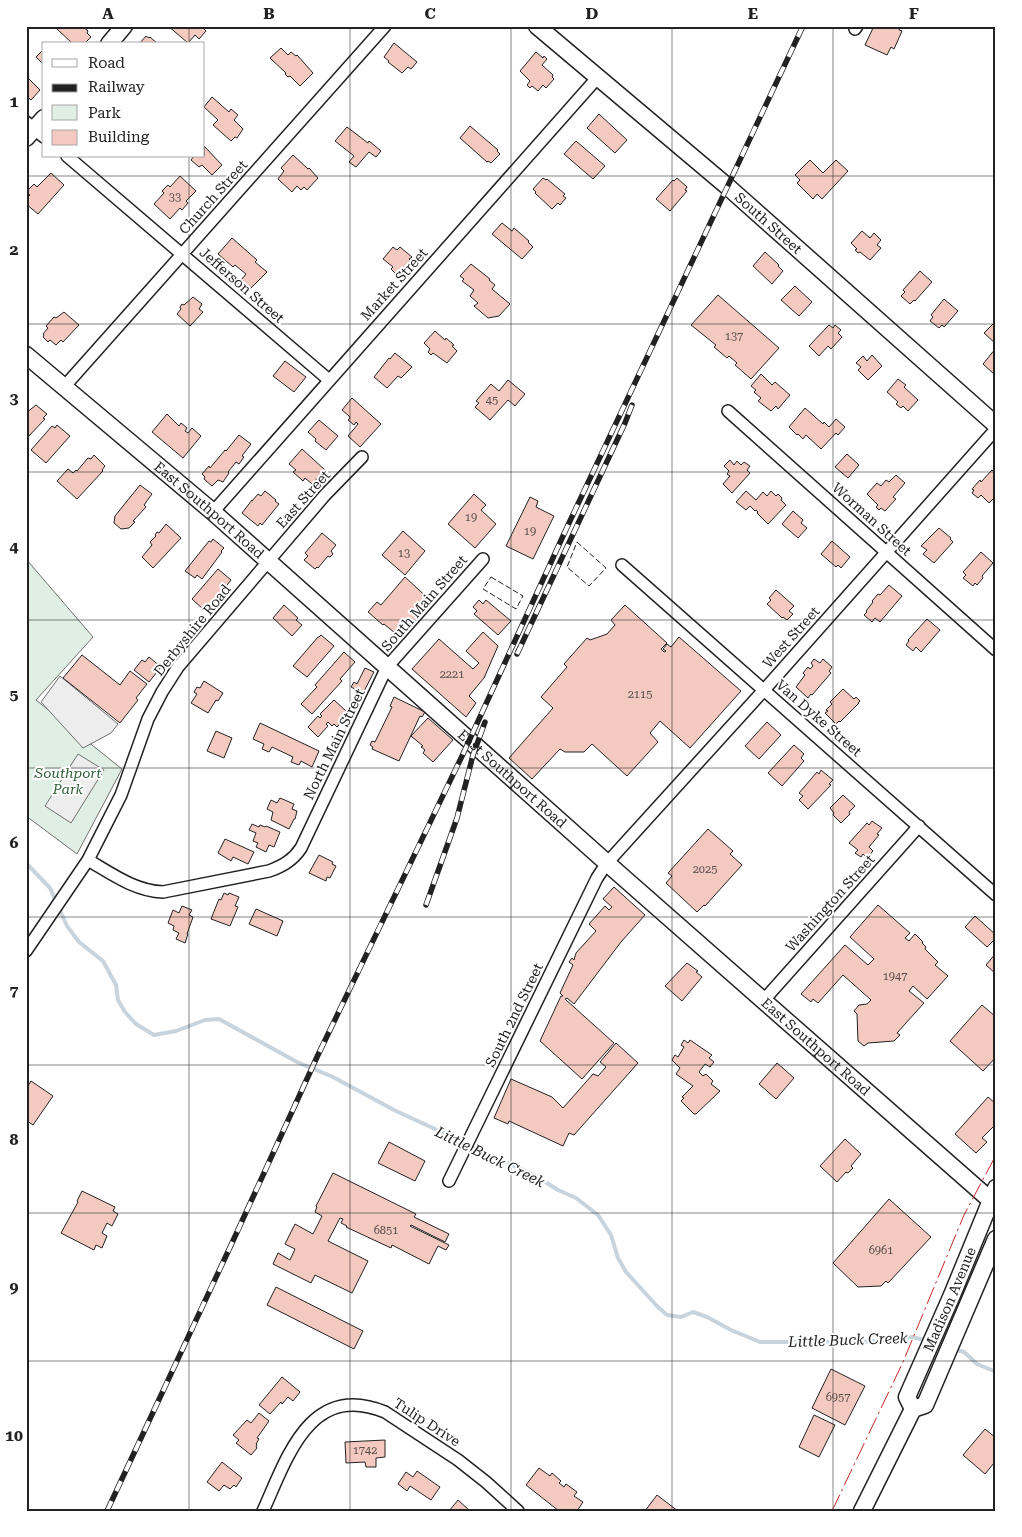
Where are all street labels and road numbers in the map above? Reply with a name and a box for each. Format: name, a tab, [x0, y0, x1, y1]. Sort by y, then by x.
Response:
street label: Church Street	[176, 157, 250, 237]
street label: South Street	[732, 189, 805, 257]
street label: Jefferson Street	[196, 244, 288, 326]
street label: Market Street	[357, 245, 431, 323]
street label: East Southport Road	[151, 458, 267, 562]
street label: East Street	[273, 467, 333, 531]
street label: Worman Street	[829, 479, 915, 559]
street label: South Main Street	[378, 552, 470, 654]
street label: Derbyshire Road	[150, 581, 234, 679]
street label: West Street	[759, 603, 823, 671]
street label: Van Dyke Street	[773, 677, 865, 759]
street label: North Main Street	[300, 686, 368, 802]
street label: East Southport Road	[455, 726, 570, 831]
street label: Washington Street	[782, 851, 878, 955]
street label: South 2nd Street	[482, 960, 546, 1070]
street label: East Southport Road	[758, 995, 874, 1099]
street label: Madison Avenue	[920, 1244, 979, 1354]
street label: Tulip Drive	[391, 1395, 463, 1450]

